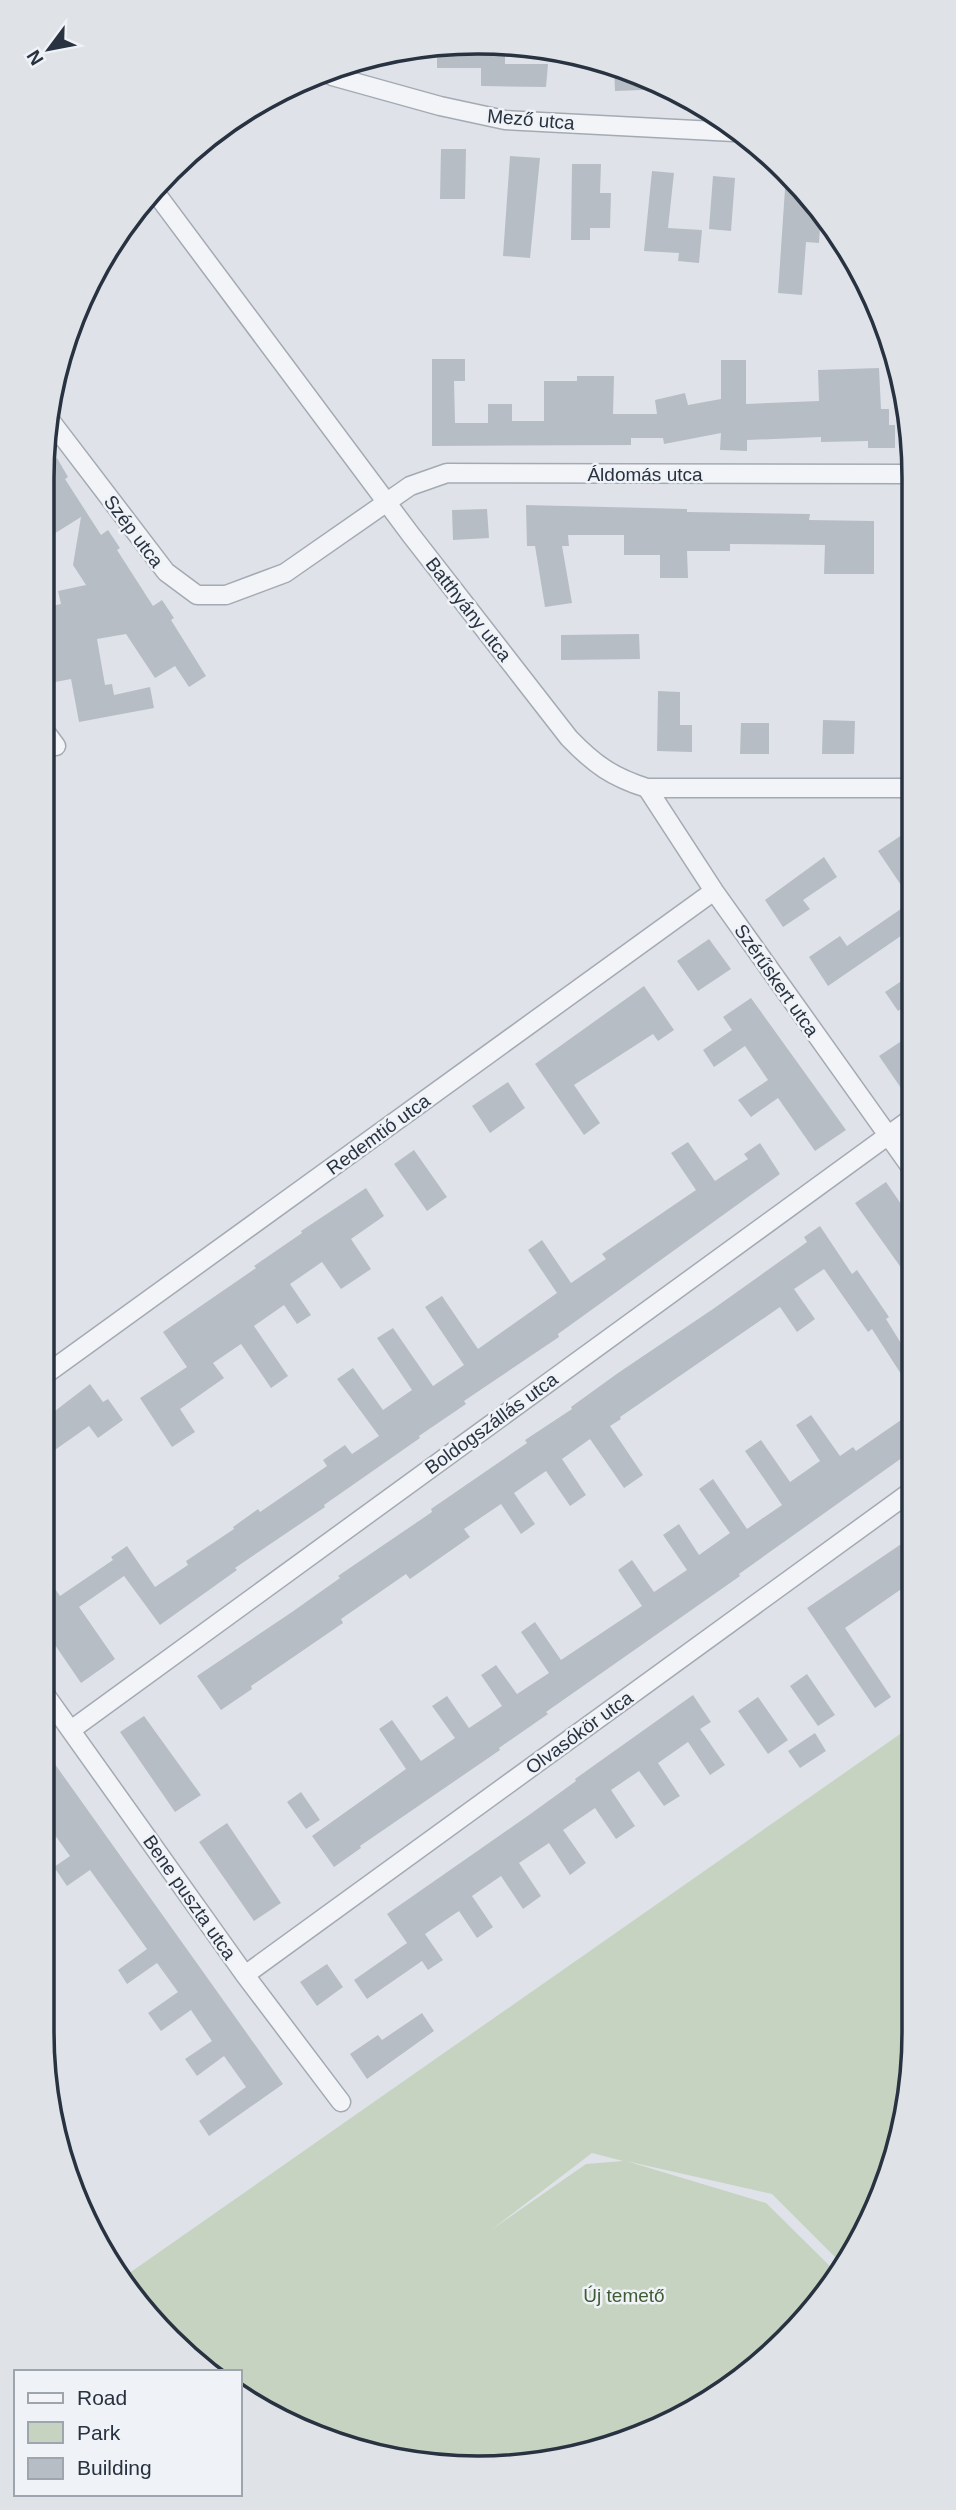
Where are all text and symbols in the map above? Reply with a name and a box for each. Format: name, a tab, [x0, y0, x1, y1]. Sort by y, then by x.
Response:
north arrow	[14, 14, 84, 84]
text: N	[22, 46, 48, 69]
street label: Mező utca	[486, 105, 576, 134]
street label: Áldomás utca	[587, 464, 703, 485]
street label: Szép utca	[100, 491, 168, 572]
street label: Batthyány utca	[422, 553, 516, 666]
street label: Szérűskert utca	[730, 920, 823, 1041]
street label: Redemtió utca	[323, 1090, 434, 1179]
street label: Boldogszállás utca	[421, 1368, 562, 1478]
street label: Olvasókör utca	[522, 1686, 637, 1778]
street label: Bene puszta utca	[139, 1831, 241, 1964]
park label: Új temető	[583, 2285, 665, 2306]
legend	[14, 2370, 242, 2496]
text: Road	[77, 2386, 127, 2409]
text: Park	[77, 2421, 121, 2444]
text: Building	[77, 2456, 152, 2479]

